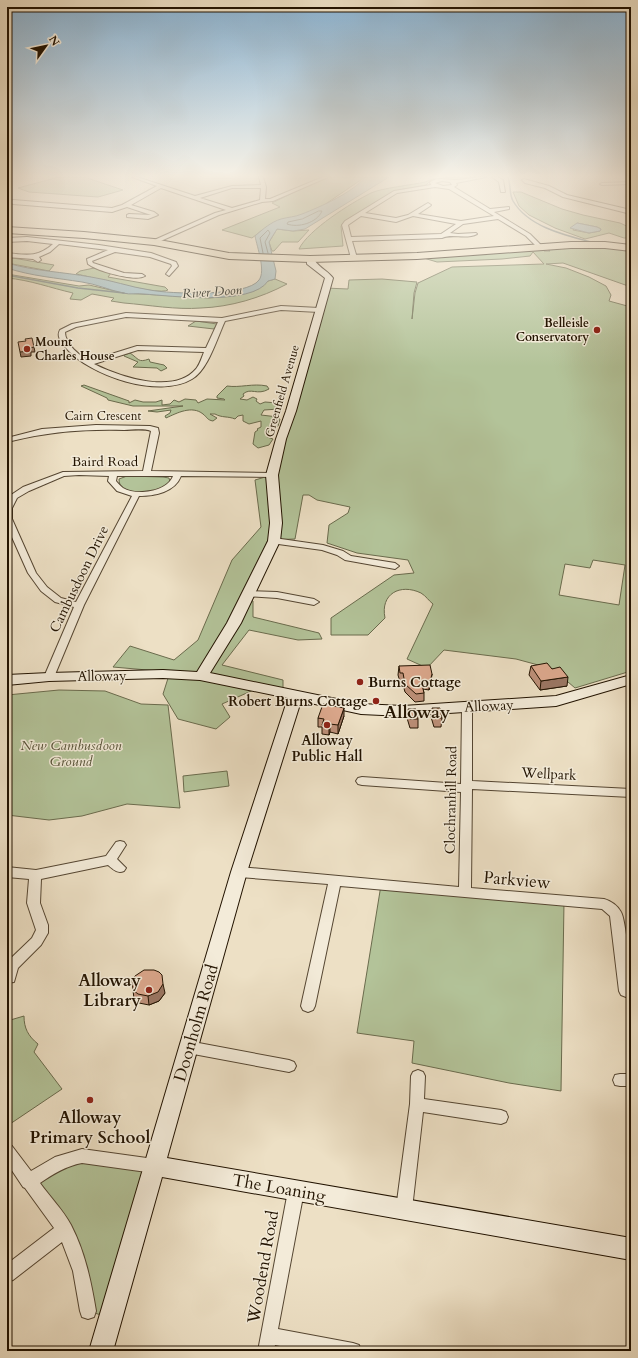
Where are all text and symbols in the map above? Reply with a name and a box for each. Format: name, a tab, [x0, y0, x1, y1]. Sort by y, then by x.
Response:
north arrow	[26, 26, 66, 66]
text: N	[45, 33, 63, 49]
water label: River Doon	[181, 281, 243, 303]
place label: Belleisle Conservatory	[516, 315, 589, 345]
marker: Belleisle Conservatory	[592, 325, 602, 335]
place label: Mount Charles House	[35, 334, 115, 364]
street label: Greenfield Avenue	[261, 343, 303, 439]
marker: Mount Charles House	[22, 344, 32, 354]
street label: Cairn Crescent	[65, 408, 142, 424]
street label: Baird Road	[72, 452, 139, 471]
street label: Cambusdoon Drive	[45, 522, 113, 636]
street label: Alloway	[77, 666, 127, 686]
place label: Burns Cottage	[368, 673, 461, 692]
marker: Burns Cottage	[355, 677, 365, 687]
place label: Robert Burns Cottage	[228, 692, 368, 711]
street label: Alloway	[464, 695, 515, 717]
marker: Robert Burns Cottage	[371, 696, 381, 706]
district label: Alloway	[384, 700, 451, 725]
marker: Alloway Public Hall	[322, 720, 332, 730]
place label: Alloway Public Hall	[291, 731, 363, 766]
park label: New Cambusdoon Ground	[20, 736, 122, 771]
street label: Clochranhill Road	[441, 745, 461, 854]
street label: Wellpark	[520, 763, 577, 785]
street label: Parkview	[482, 866, 552, 894]
street label: Doonholm Road	[168, 962, 224, 1084]
place label: Alloway Library	[78, 969, 141, 1012]
marker: Alloway Library	[144, 985, 154, 995]
marker: Alloway Primary School	[85, 1095, 95, 1105]
place label: Alloway Primary School	[30, 1106, 150, 1149]
street label: The Loaning	[230, 1168, 328, 1208]
street label: Woodend Road	[242, 1209, 284, 1326]

